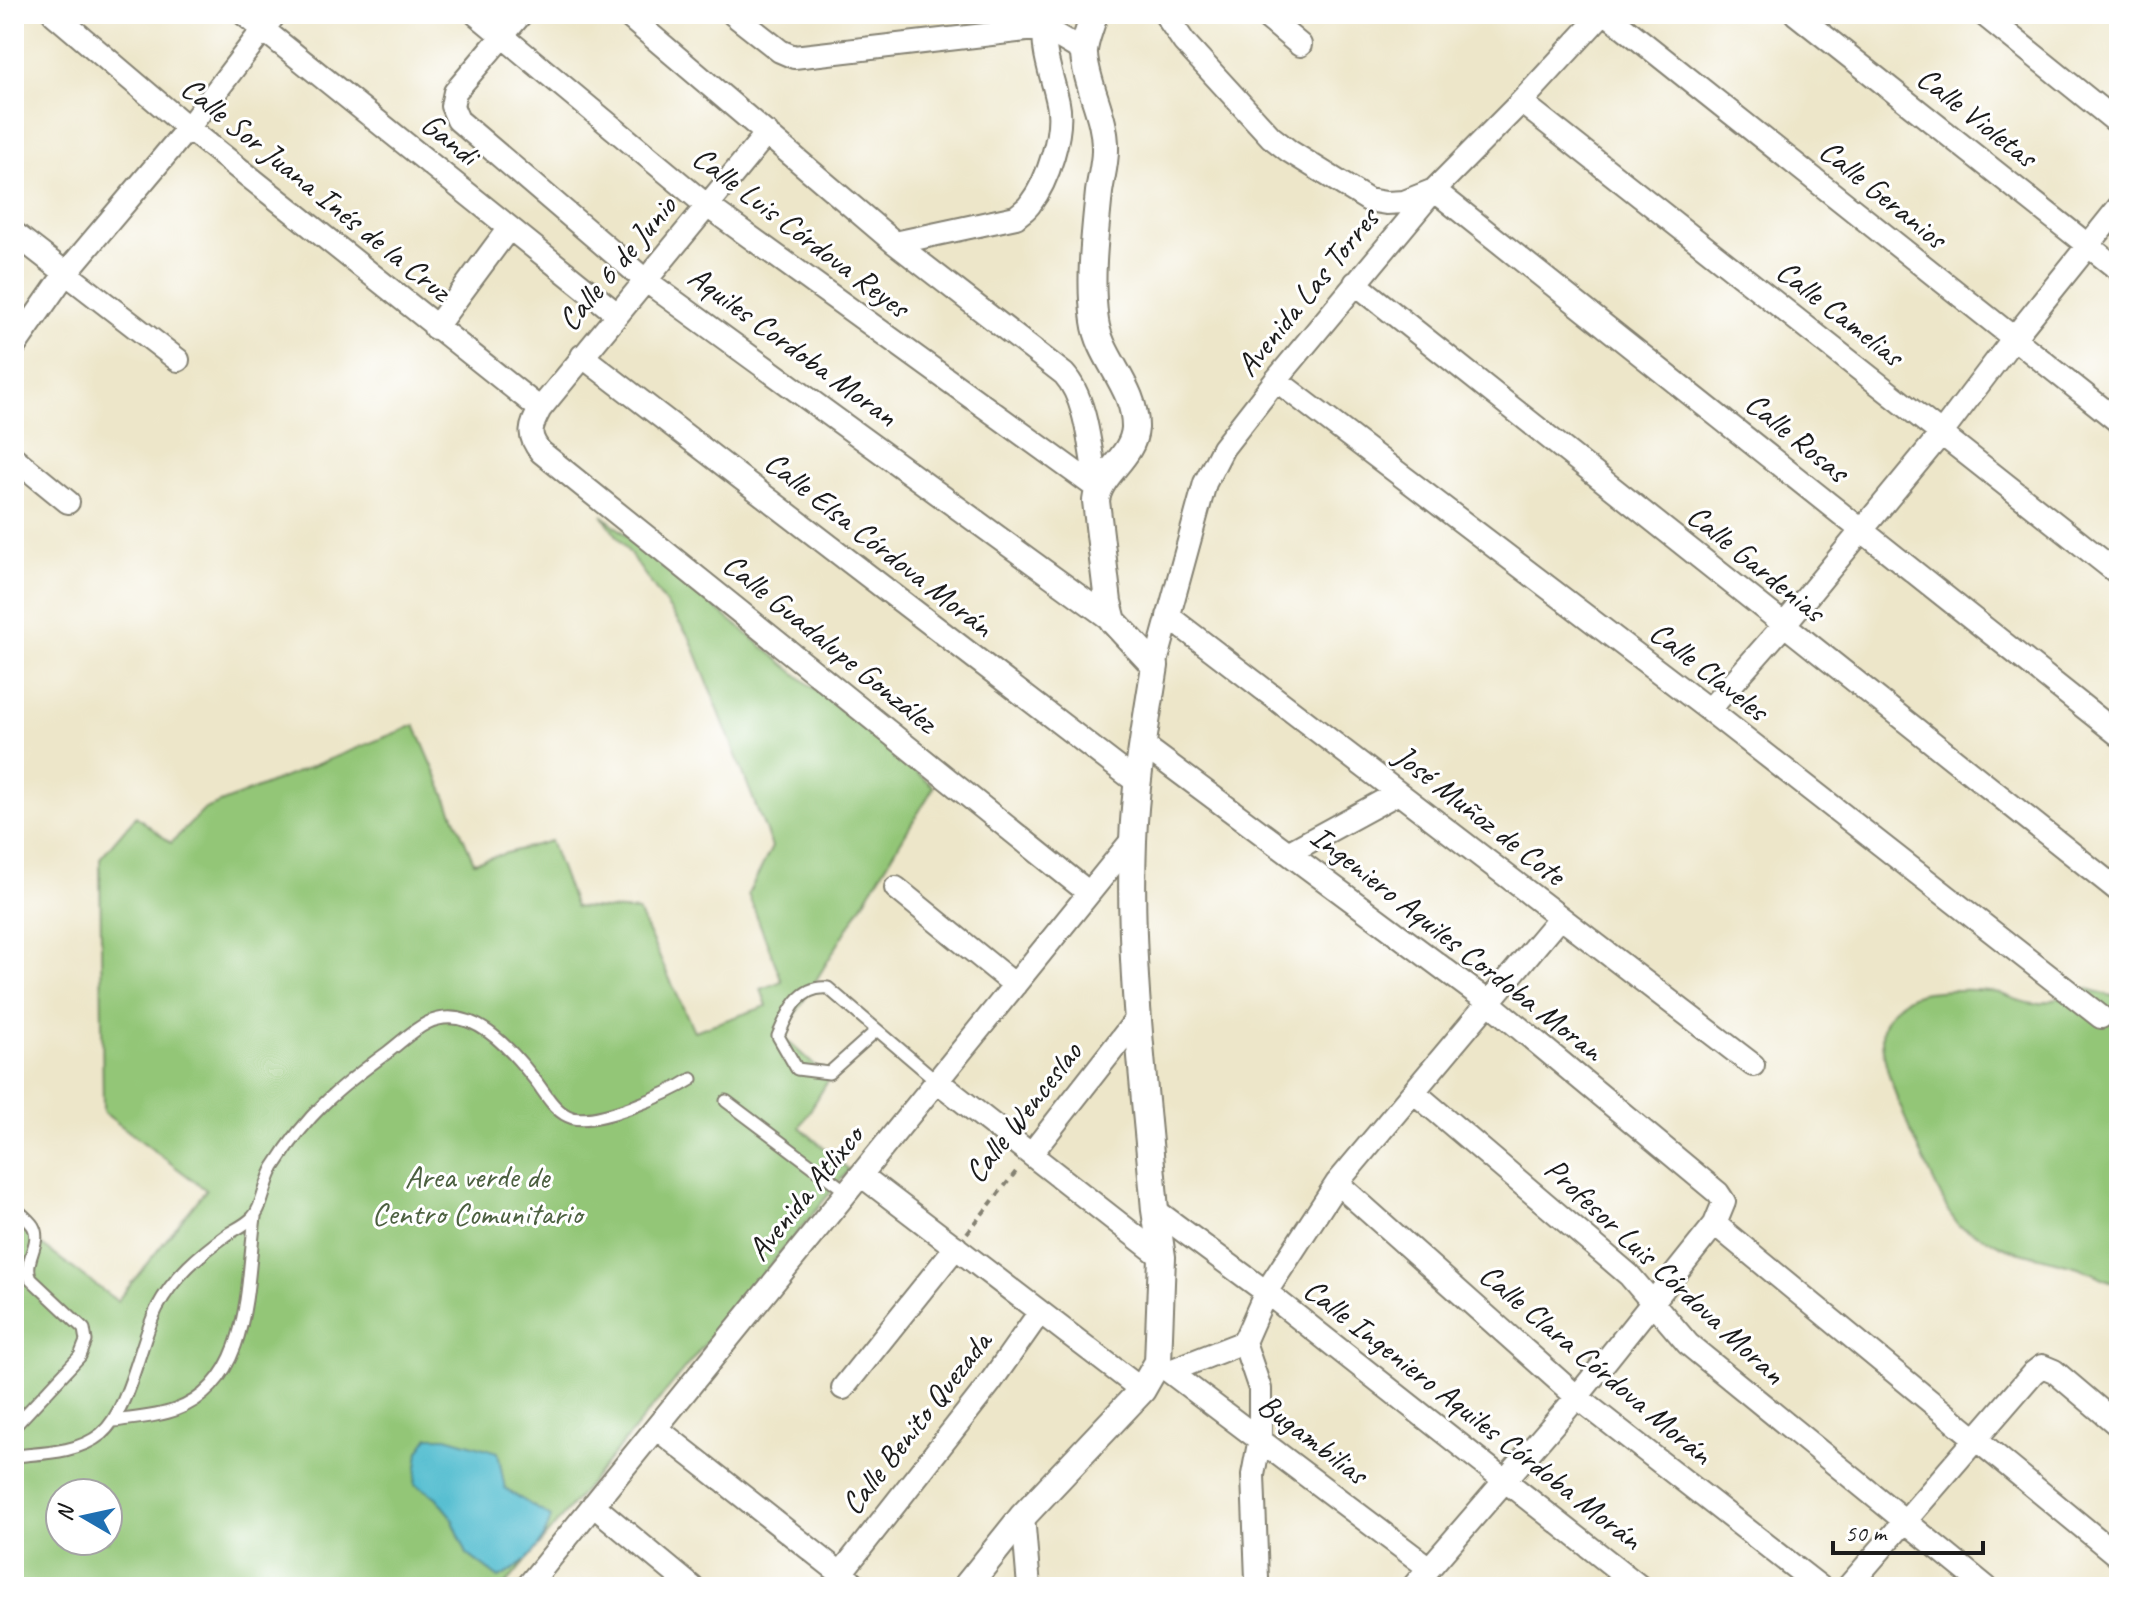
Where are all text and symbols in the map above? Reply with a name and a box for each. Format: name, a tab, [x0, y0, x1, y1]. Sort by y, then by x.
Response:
street label: Calle Violetas	[1909, 57, 2047, 178]
street label: Calle Sor Juana Inés de la Cruz	[173, 68, 461, 312]
street label: Gandi	[413, 103, 490, 177]
street label: Calle Geranios	[1811, 130, 1957, 259]
street label: Calle Luis Córdova Reyes	[684, 137, 919, 328]
street label: Calle 6 de Junio	[549, 186, 687, 339]
street label: Avenida Las Torres	[1227, 197, 1389, 384]
street label: Calle Camelias	[1768, 250, 1914, 377]
street label: Aquiles Cordoba Moran	[680, 256, 906, 436]
street label: Calle Rosas	[1737, 383, 1859, 493]
street label: Calle Elsa Córdova Morán	[756, 442, 1003, 647]
street label: Calle Gardenias	[1679, 495, 1836, 633]
street label: Calle Guadalupe González	[715, 544, 948, 744]
street label: Calle Claveles	[1641, 612, 1779, 732]
street label: José Muñoz de Cote	[1385, 734, 1576, 896]
street label: Ingeniero Aquiles Cordoba Moran	[1302, 816, 1613, 1071]
street label: Calle Wenceslao	[955, 1032, 1092, 1191]
street label: Avenida Atlixco	[738, 1114, 874, 1269]
street label: Profesor Luis Córdova Moran	[1536, 1149, 1795, 1394]
park label: Area verde de Centro Comunitario	[372, 1156, 586, 1234]
street label: Calle Clara Córdova Morán	[1471, 1254, 1722, 1475]
street label: Calle Ingeniero Aquiles Córdoba Morán	[1295, 1269, 1652, 1560]
street label: Calle Benito Quezada	[832, 1321, 1002, 1523]
street label: Bugambilias	[1250, 1384, 1378, 1495]
north arrow	[44, 1477, 124, 1557]
text: N	[50, 1502, 81, 1523]
scale bar	[1833, 1505, 1983, 1555]
text: 50 m	[1845, 1518, 1888, 1548]

